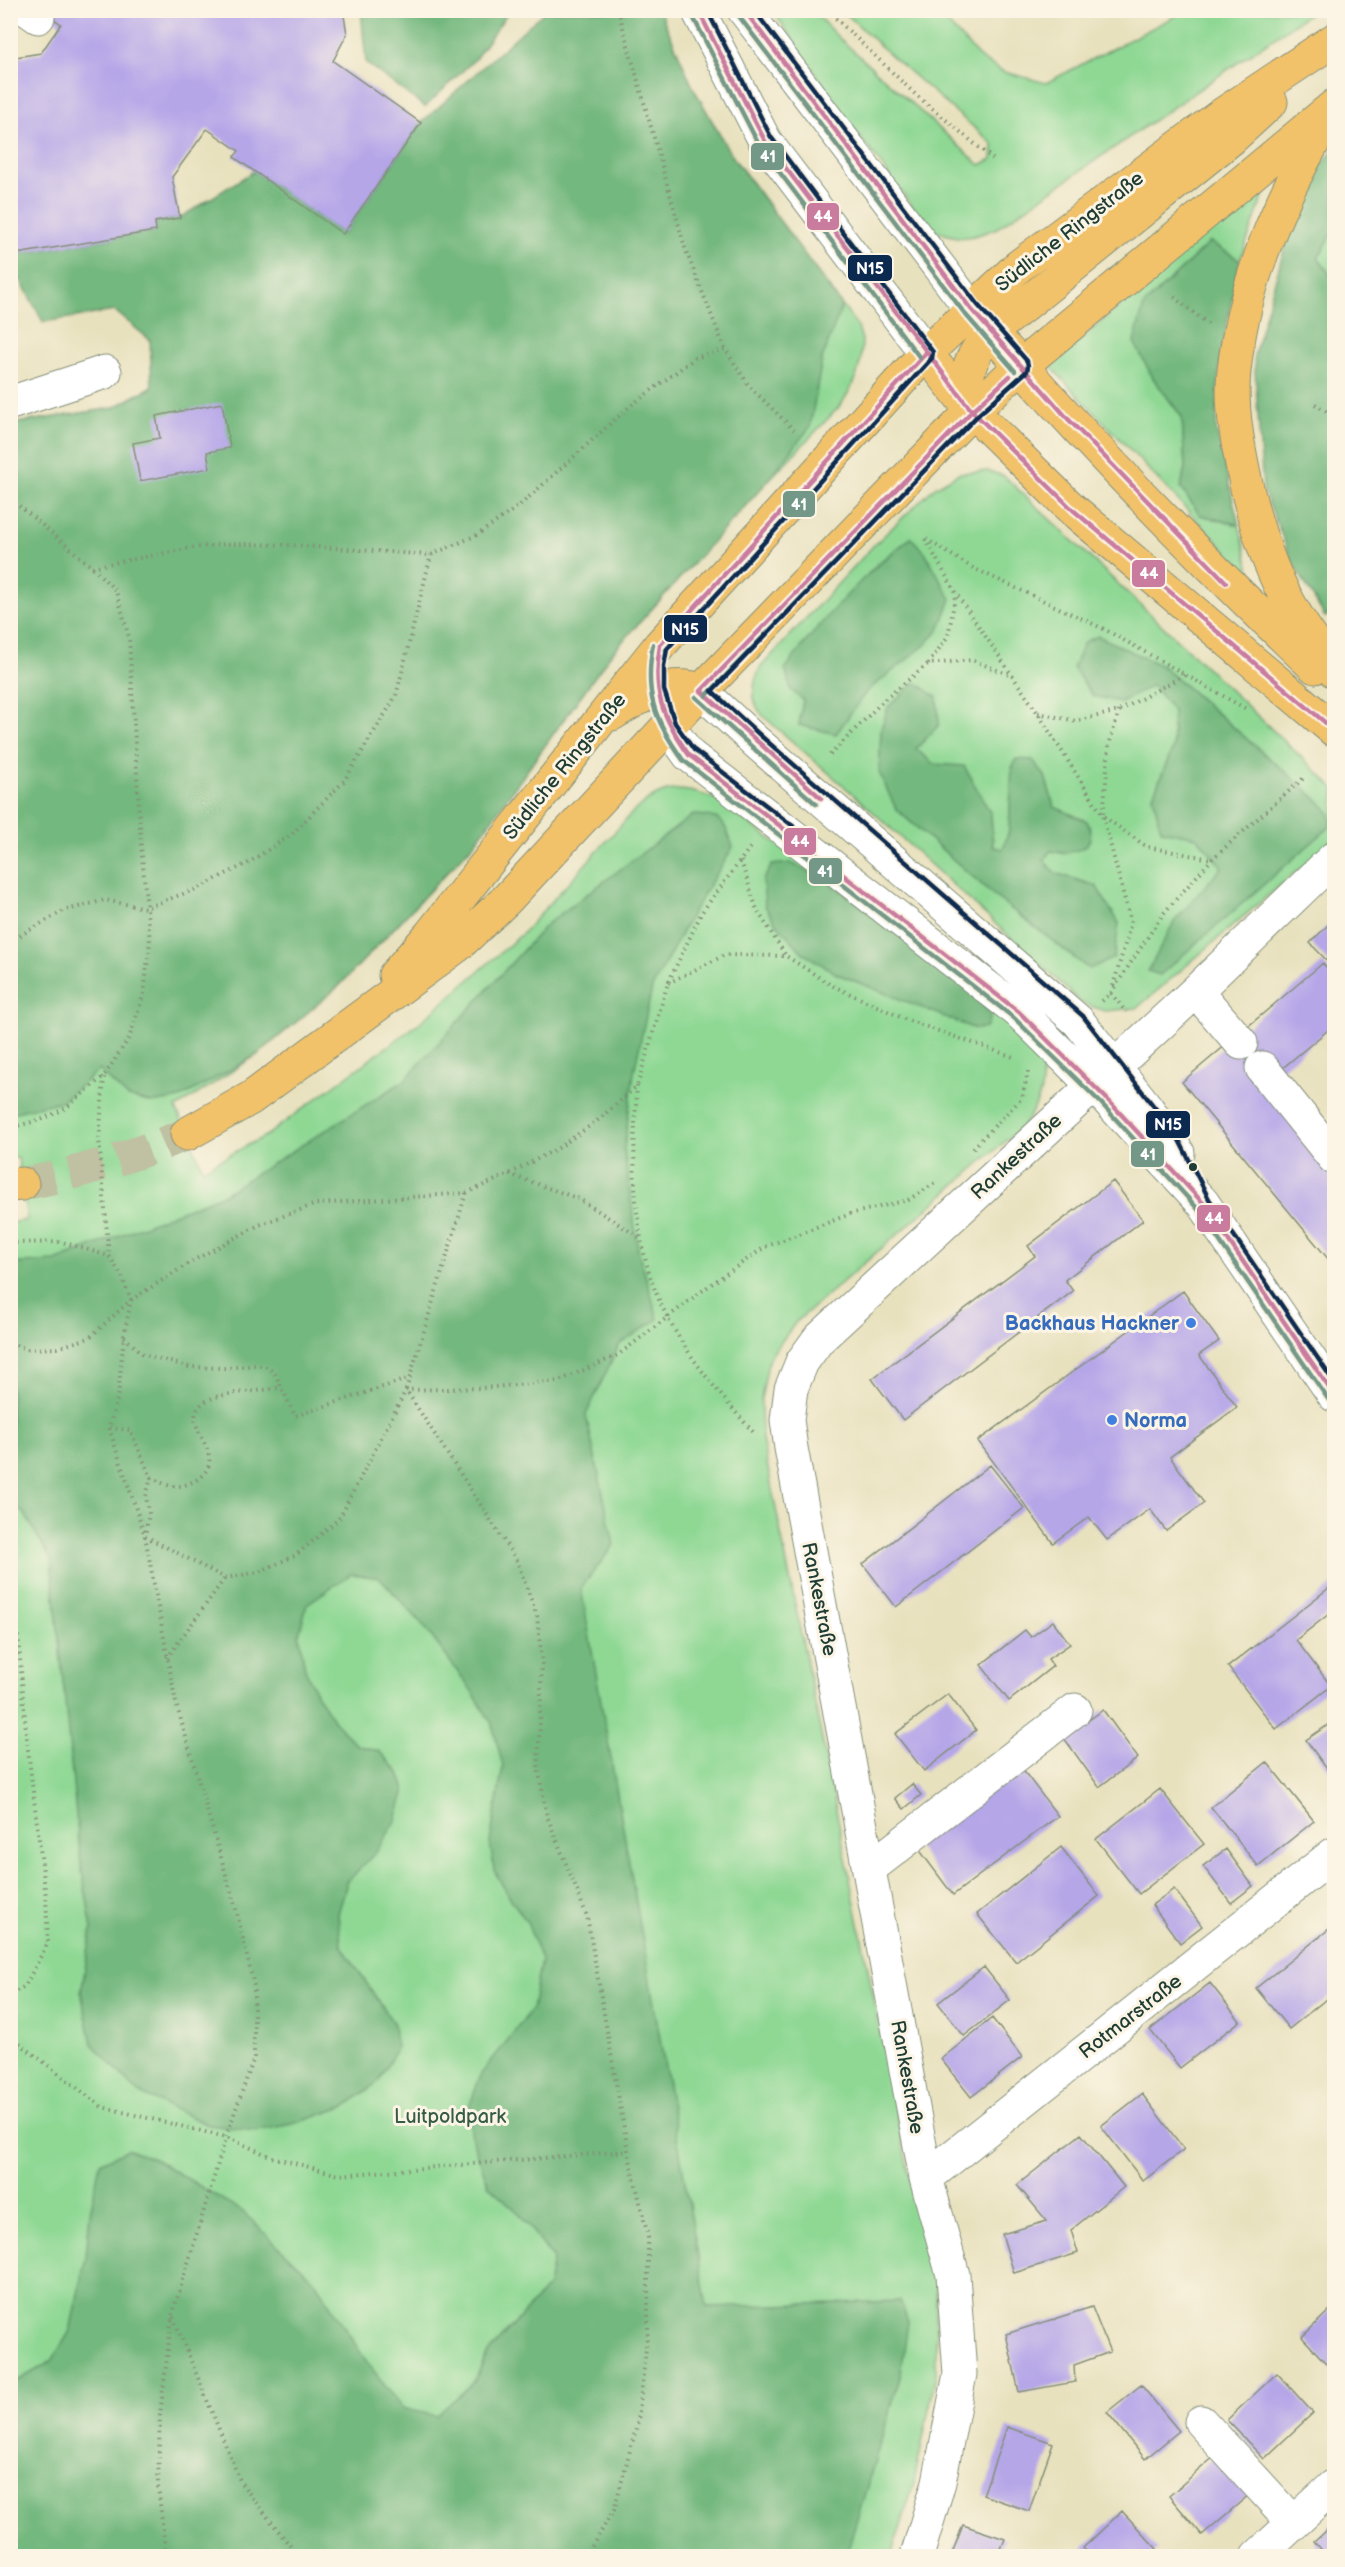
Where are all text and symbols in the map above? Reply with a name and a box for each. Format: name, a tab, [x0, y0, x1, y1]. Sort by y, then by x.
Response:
line badge: 41	[750, 142, 785, 171]
text: 41	[760, 148, 776, 167]
street label: Südliche Ringstraße	[991, 166, 1149, 297]
line badge: 44	[806, 202, 840, 231]
text: 44	[814, 208, 833, 227]
line badge: N15	[847, 254, 893, 282]
text: N15	[856, 260, 884, 279]
line badge: 41	[782, 490, 816, 518]
text: 41	[791, 496, 807, 515]
line badge: 44	[1131, 559, 1166, 588]
text: 44	[1140, 565, 1159, 584]
line badge: N15	[663, 614, 708, 643]
text: N15	[671, 621, 699, 640]
street label: Südliche Ringstraße	[498, 688, 631, 845]
line badge: 44	[783, 827, 817, 856]
text: 44	[791, 833, 810, 852]
line badge: 41	[808, 857, 843, 885]
text: 41	[817, 863, 833, 882]
street label: Rankestraße	[966, 1109, 1067, 1205]
line badge: N15	[1145, 1110, 1191, 1139]
text: N15	[1154, 1116, 1182, 1135]
line badge: 41	[1130, 1140, 1165, 1168]
text: 41	[1140, 1146, 1156, 1165]
unlabelled marker	[1187, 1161, 1199, 1173]
line badge: 44	[1196, 1204, 1231, 1233]
text: 44	[1205, 1210, 1224, 1229]
place label: Backhaus Hackner	[1005, 1312, 1180, 1336]
marker: Backhaus Hackner	[1184, 1316, 1198, 1330]
place label: Norma	[1124, 1409, 1187, 1433]
marker: Norma	[1105, 1413, 1119, 1427]
street label: Rankestraße	[796, 1540, 842, 1658]
street label: Rotmarstraße	[1074, 1969, 1187, 2064]
street label: Rankestraße	[885, 2018, 929, 2136]
park label: Luitpoldpark	[394, 2105, 506, 2129]

